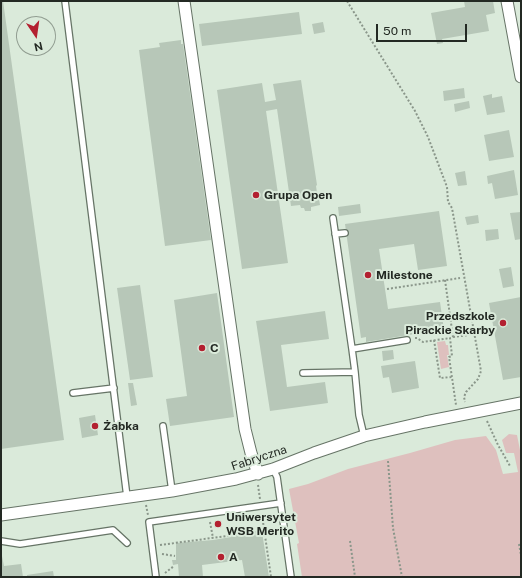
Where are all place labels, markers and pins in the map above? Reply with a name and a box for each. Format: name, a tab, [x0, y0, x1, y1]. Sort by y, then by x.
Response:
place label: Grupa Open	[264, 188, 332, 202]
marker: Grupa Open	[251, 190, 261, 200]
place label: Milestone	[376, 268, 433, 282]
marker: Milestone	[363, 270, 373, 280]
place label: Przedszkole Pirackie Skarby	[405, 309, 495, 337]
marker: Przedszkole Pirackie Skarby	[498, 318, 508, 328]
place label: C	[210, 341, 219, 355]
marker: C	[197, 343, 207, 353]
place label: Żabka	[103, 419, 139, 433]
marker: Żabka	[90, 421, 100, 431]
place label: Uniwersytet WSB Merito	[226, 510, 296, 538]
marker: Uniwersytet WSB Merito	[213, 519, 223, 529]
place label: A	[229, 550, 238, 564]
marker: A	[216, 552, 226, 562]

